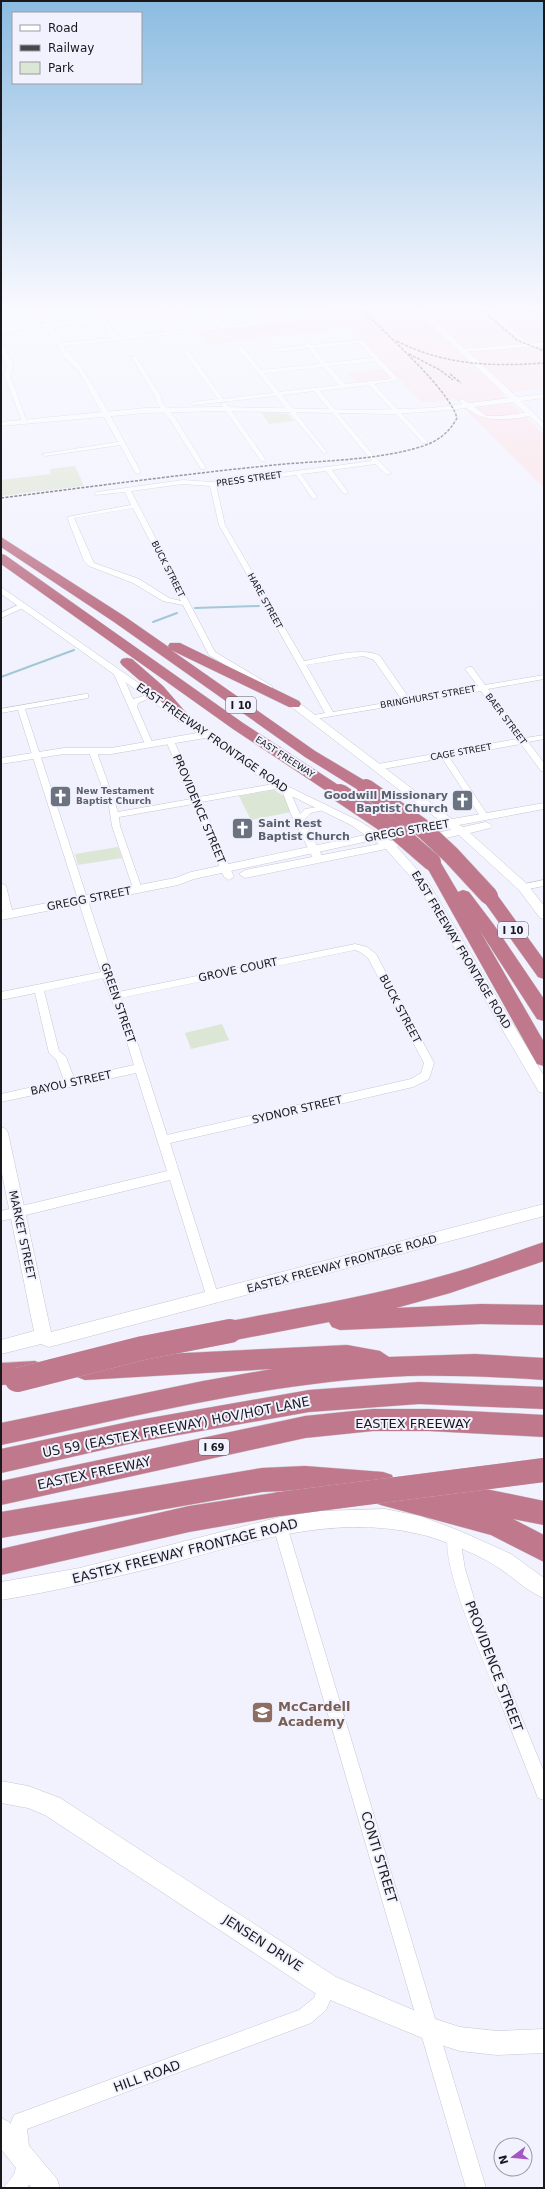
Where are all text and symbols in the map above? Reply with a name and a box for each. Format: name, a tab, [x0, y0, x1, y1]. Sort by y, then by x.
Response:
legend	[12, 12, 142, 84]
text: Road	[48, 21, 78, 35]
text: Railway	[48, 41, 94, 55]
text: Park	[48, 61, 74, 75]
street label: PRESS STREET	[216, 469, 283, 489]
street label: BUCK STREET	[149, 539, 187, 599]
street label: HARE STREET	[246, 571, 285, 631]
street label: EAST FREEWAY FRONTAGE ROAD	[134, 680, 290, 796]
street label: BRINGHURST STREET	[379, 684, 477, 710]
street label: BAER STREET	[484, 691, 529, 747]
road number: I 10	[226, 697, 256, 713]
street label: EAST FREEWAY	[254, 734, 316, 780]
street label: CAGE STREET	[430, 742, 493, 762]
street label: PROVIDENCE STREET	[170, 752, 228, 866]
church icon: New Testament Baptist Church	[48, 783, 74, 809]
place label: New Testament Baptist Church	[76, 786, 155, 806]
church icon: Goodwill Missionary Baptist Church	[450, 788, 476, 814]
place label: Goodwill Missionary Baptist Church	[324, 789, 448, 815]
church icon: Saint Rest Baptist Church	[229, 816, 255, 842]
place label: Saint Rest Baptist Church	[258, 817, 350, 843]
street label: GREGG STREET	[364, 817, 451, 845]
street label: EAST FREEWAY FRONTAGE ROAD	[409, 869, 513, 1031]
street label: GREGG STREET	[46, 884, 133, 914]
road number: I 10	[498, 922, 528, 938]
street label: GROVE COURT	[197, 955, 279, 985]
street label: GREEN STREET	[98, 961, 138, 1045]
street label: BUCK STREET	[376, 972, 424, 1046]
street label: BAYOU STREET	[29, 1068, 113, 1098]
street label: SYDNOR STREET	[251, 1093, 344, 1127]
street label: MARKET STREET	[6, 1189, 38, 1281]
street label: EASTEX FREEWAY FRONTAGE ROAD	[245, 1232, 439, 1296]
street label: US 59 (EASTEX FREEWAY) HOV/HOT LANE	[41, 1394, 311, 1460]
street label: EASTEX FREEWAY	[355, 1416, 471, 1431]
road number: I 69	[199, 1439, 229, 1455]
street label: EASTEX FREEWAY	[36, 1454, 152, 1492]
street label: EASTEX FREEWAY FRONTAGE ROAD	[71, 1516, 299, 1586]
street label: PROVIDENCE STREET	[462, 1599, 526, 1733]
place label: McCardell Academy	[278, 1699, 350, 1729]
school or university icon: McCardell Academy	[250, 1700, 276, 1726]
street label: CONTI STREET	[358, 1810, 400, 1904]
street label: JENSEN DRIVE	[219, 1911, 306, 1974]
street label: HILL ROAD	[111, 2057, 183, 2095]
north arrow	[493, 2137, 533, 2177]
text: N	[496, 2153, 511, 2166]

